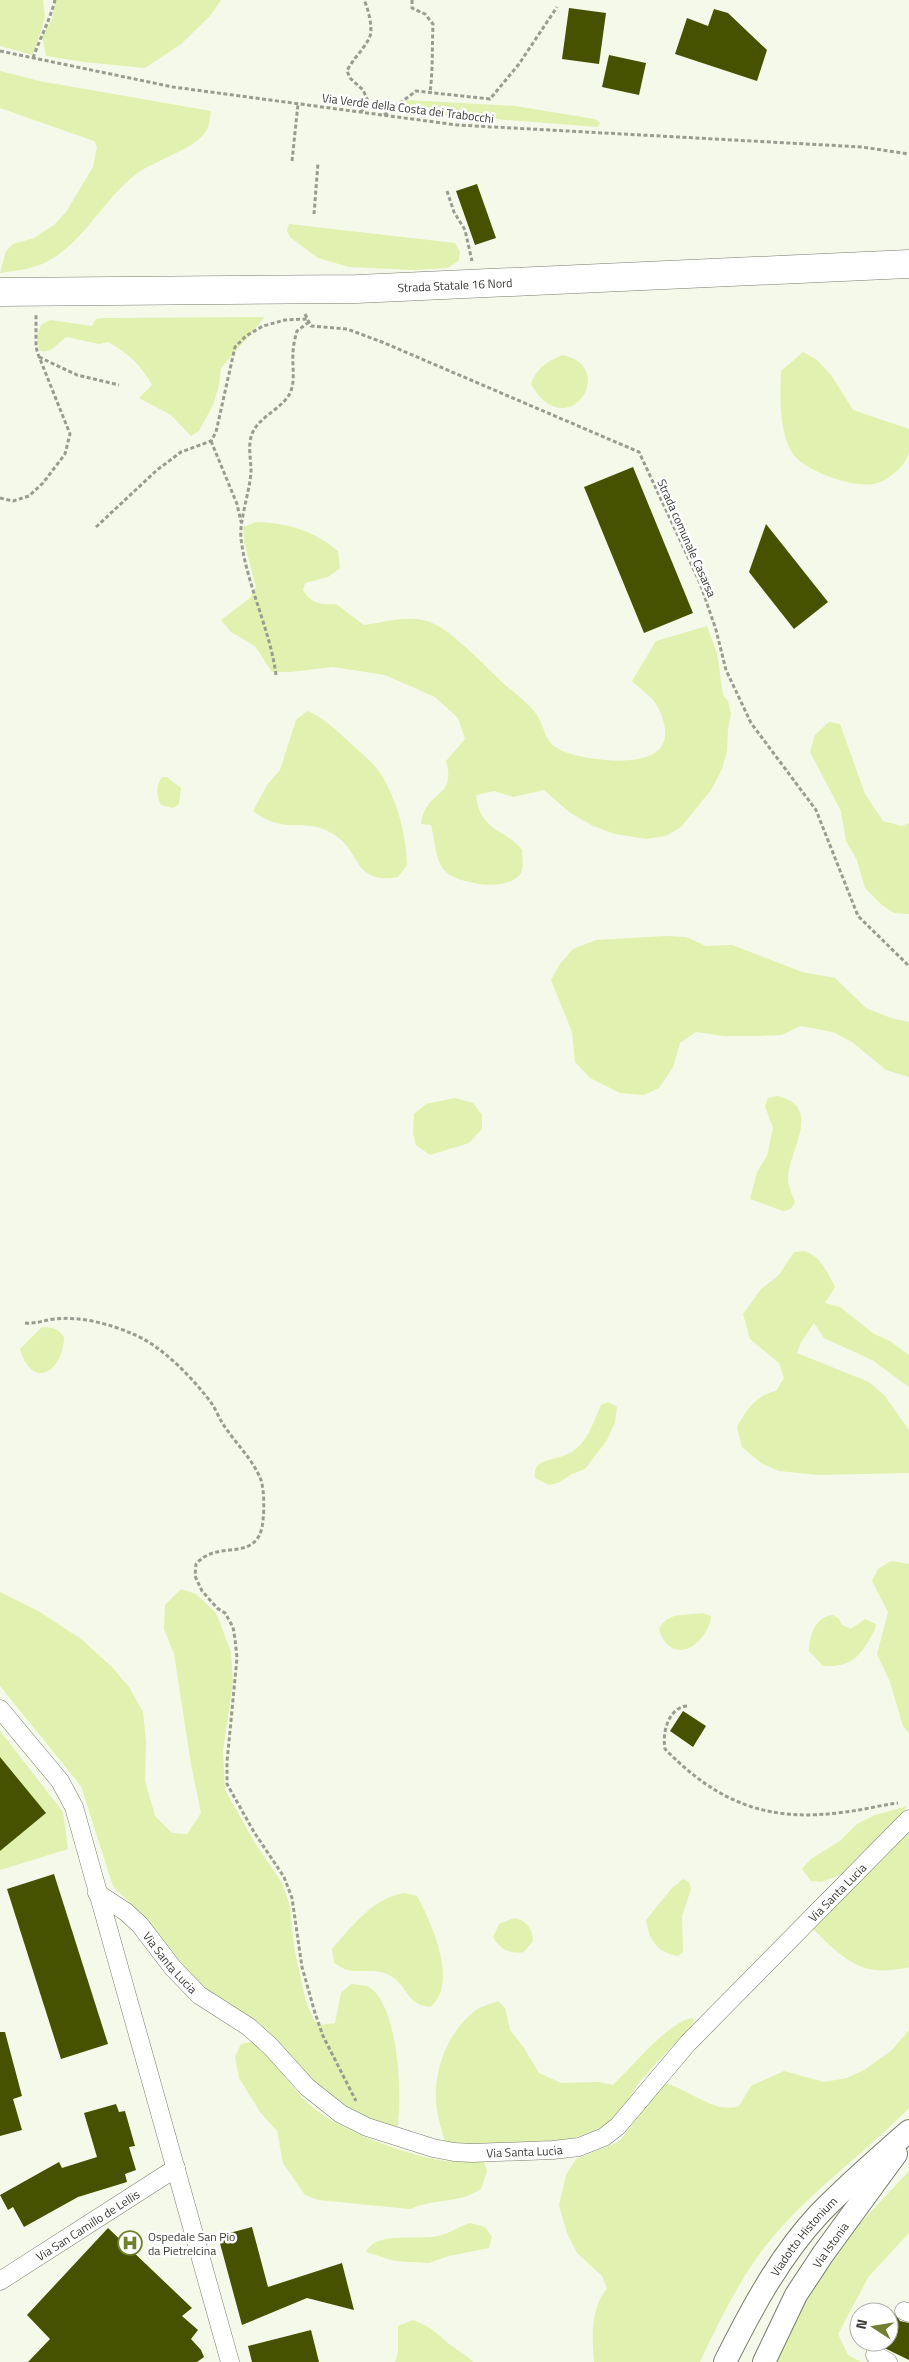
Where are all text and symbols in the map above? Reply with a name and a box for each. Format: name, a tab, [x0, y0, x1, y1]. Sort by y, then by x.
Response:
street label: Via Verde della Costa dei Trabocchi	[321, 88, 495, 128]
street label: Strada Statale 16 Nord	[397, 272, 513, 297]
street label: Strada comunale Casarsa	[652, 476, 722, 600]
street label: Via Santa Lucia	[803, 1858, 870, 1926]
street label: Via Santa Lucia	[139, 1927, 202, 1998]
street label: Via Santa Lucia	[486, 2139, 563, 2162]
street label: Via San Camillo de Lellis	[32, 2184, 144, 2265]
street label: Viadotto Histonium	[765, 2192, 841, 2280]
street label: Via Istonia	[807, 2218, 853, 2271]
place label: Ospedale San Pio da Pietrelcina	[148, 2227, 235, 2260]
hospital icon: Ospedale San Pio da Pietrelcina	[117, 2230, 143, 2256]
north arrow	[849, 2302, 899, 2352]
text: N	[850, 2317, 872, 2331]

